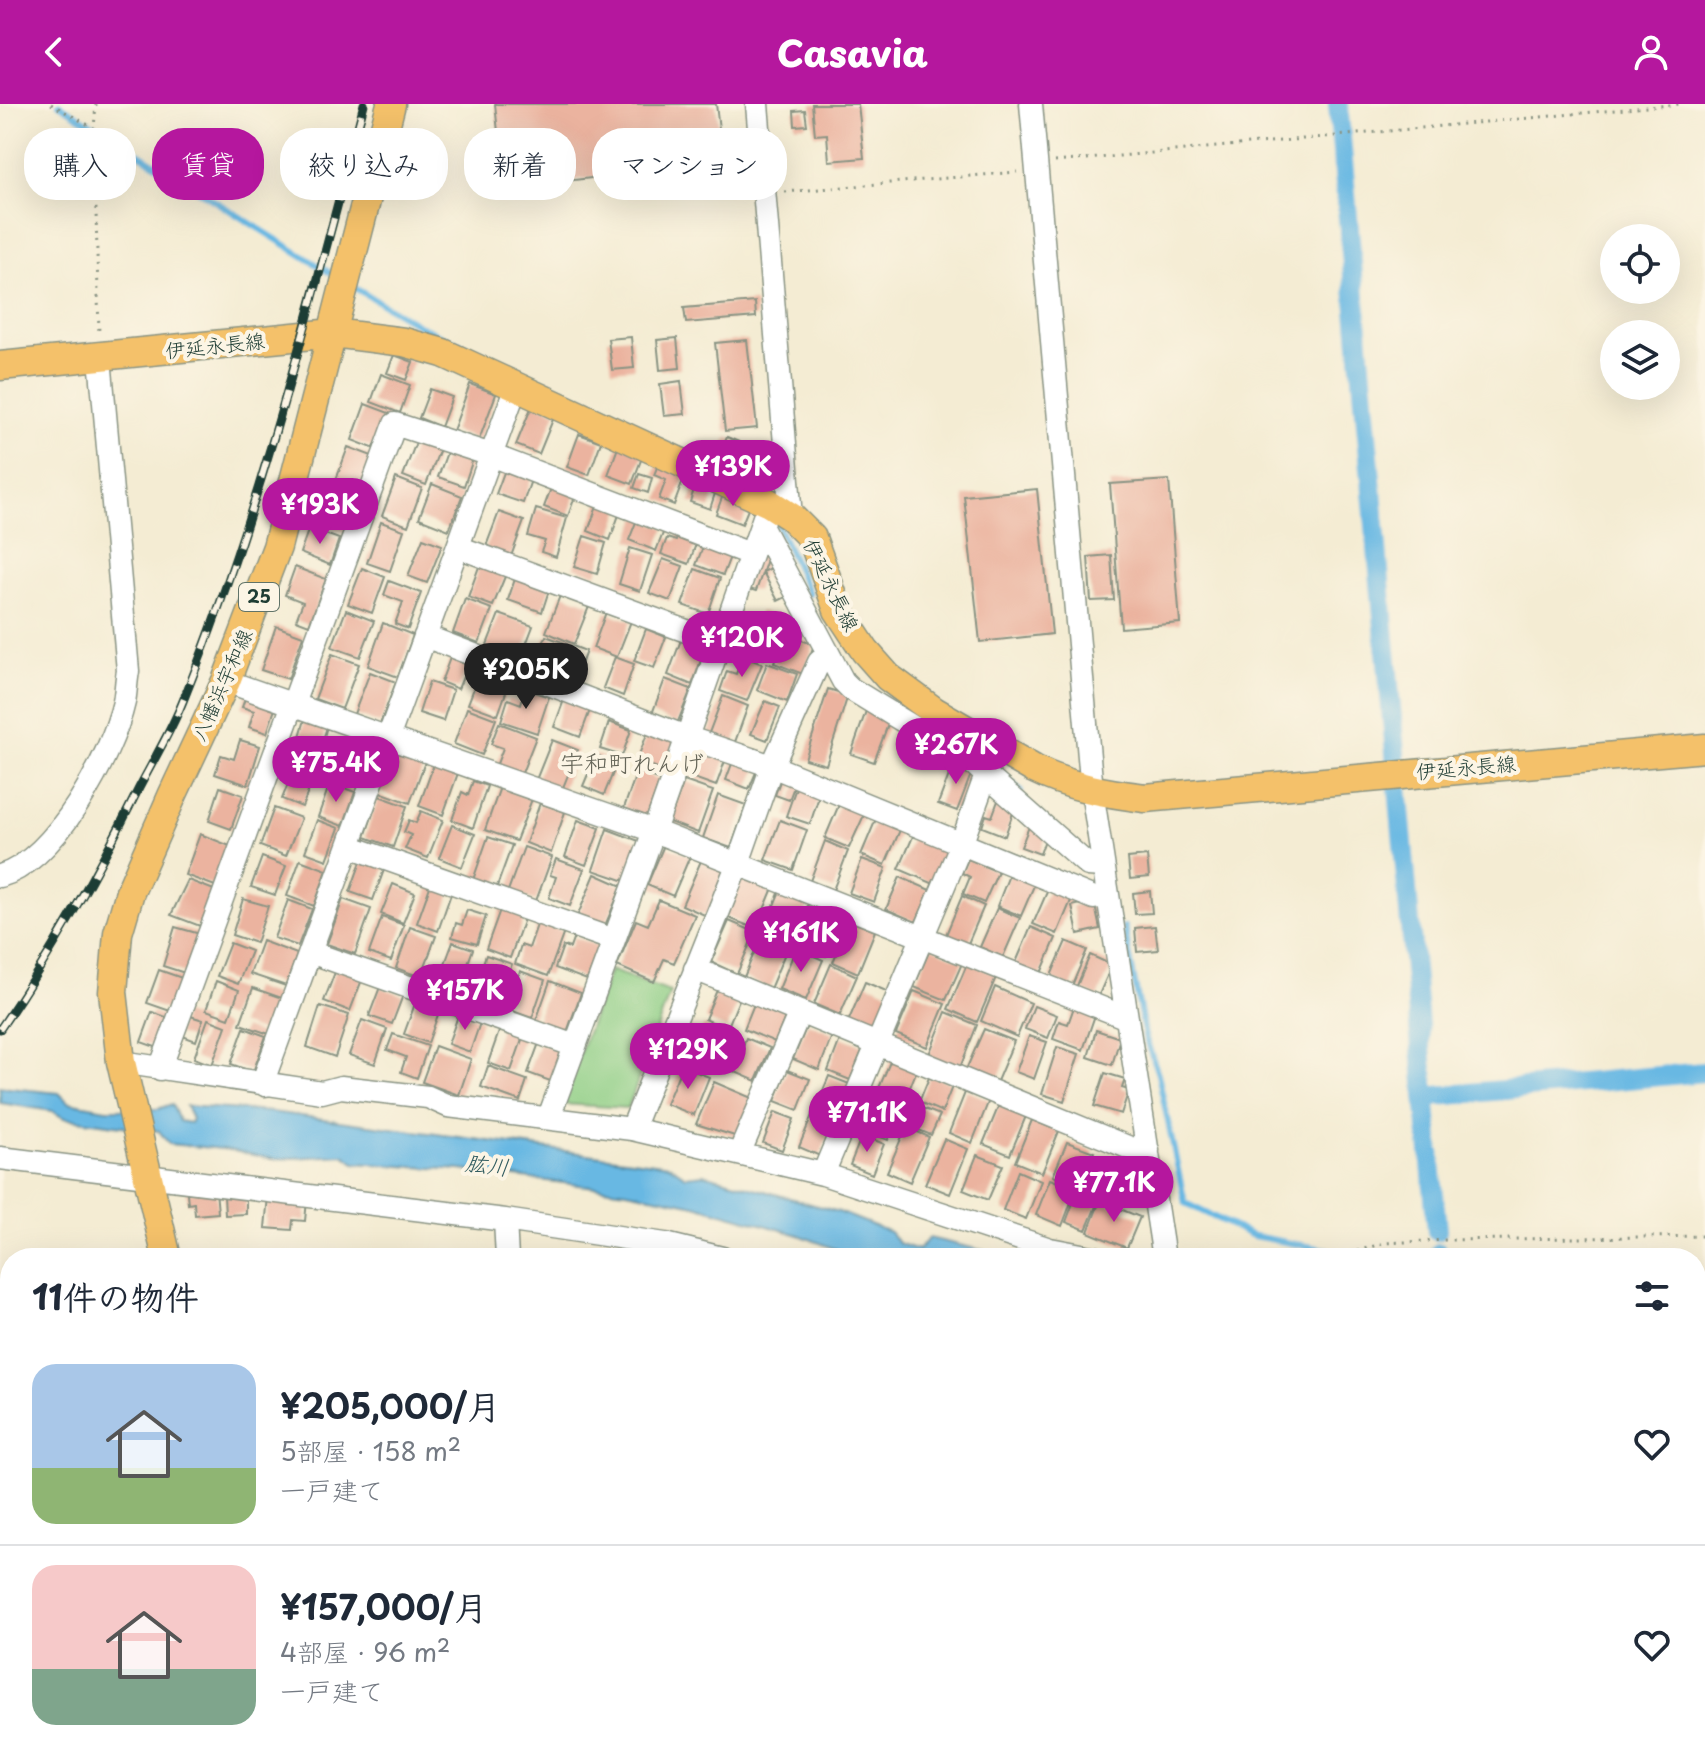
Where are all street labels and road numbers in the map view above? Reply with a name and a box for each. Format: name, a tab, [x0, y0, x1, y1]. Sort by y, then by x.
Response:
street label: 伊延永長線	[164, 325, 266, 365]
street label: 伊延永長線	[796, 533, 867, 636]
road number: 25	[239, 583, 279, 611]
street label: 八幡浜宇和線	[183, 624, 259, 746]
street label: 伊延永長線	[1415, 748, 1517, 786]

